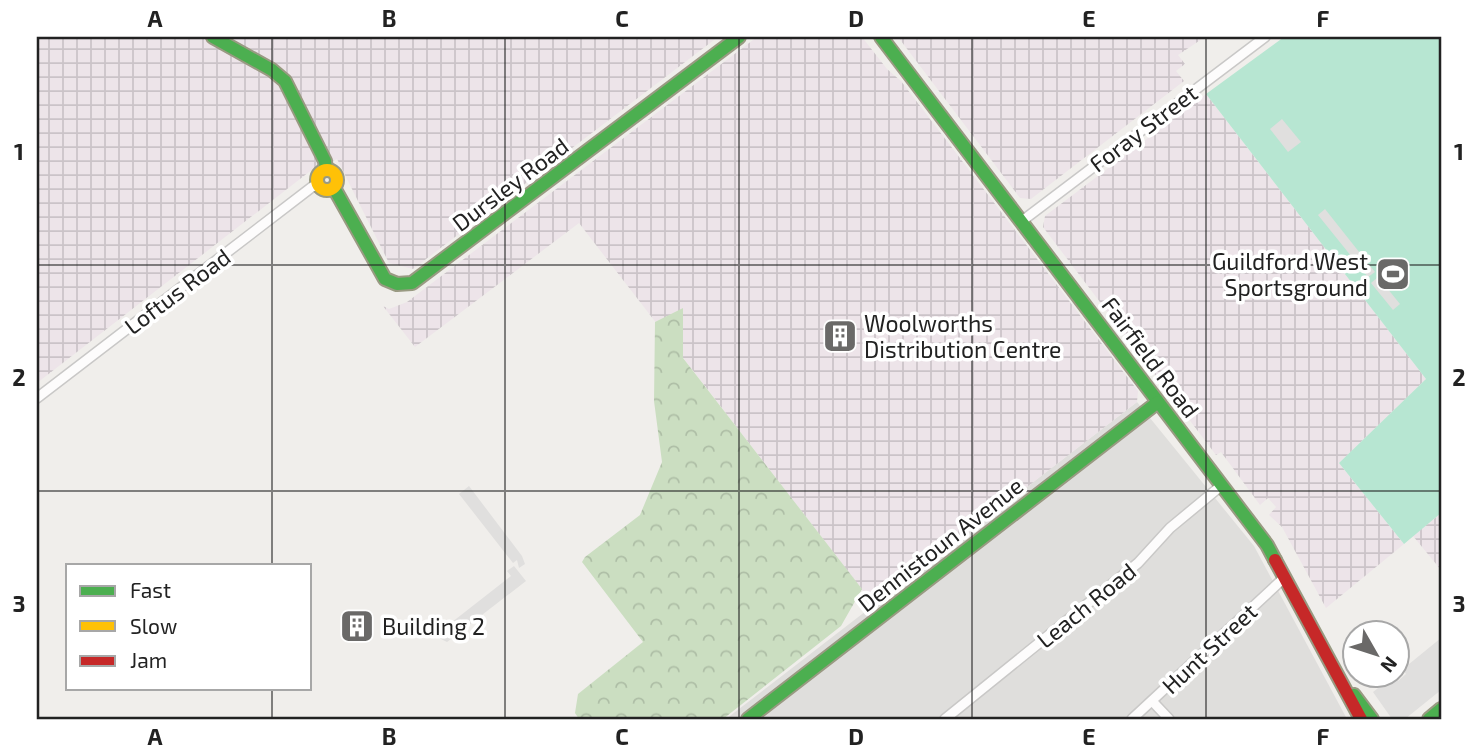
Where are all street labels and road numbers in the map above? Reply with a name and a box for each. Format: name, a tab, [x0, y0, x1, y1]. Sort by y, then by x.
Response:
street label: Foray Street	[1084, 78, 1203, 178]
street label: Dursley Road	[446, 131, 574, 237]
street label: Loftus Road	[119, 242, 235, 340]
street label: Fairfield Road	[1097, 291, 1205, 423]
street label: Dennistoun Avenue	[852, 471, 1028, 617]
street label: Leach Road	[1031, 557, 1141, 653]
street label: Hunt Street	[1156, 597, 1262, 699]

